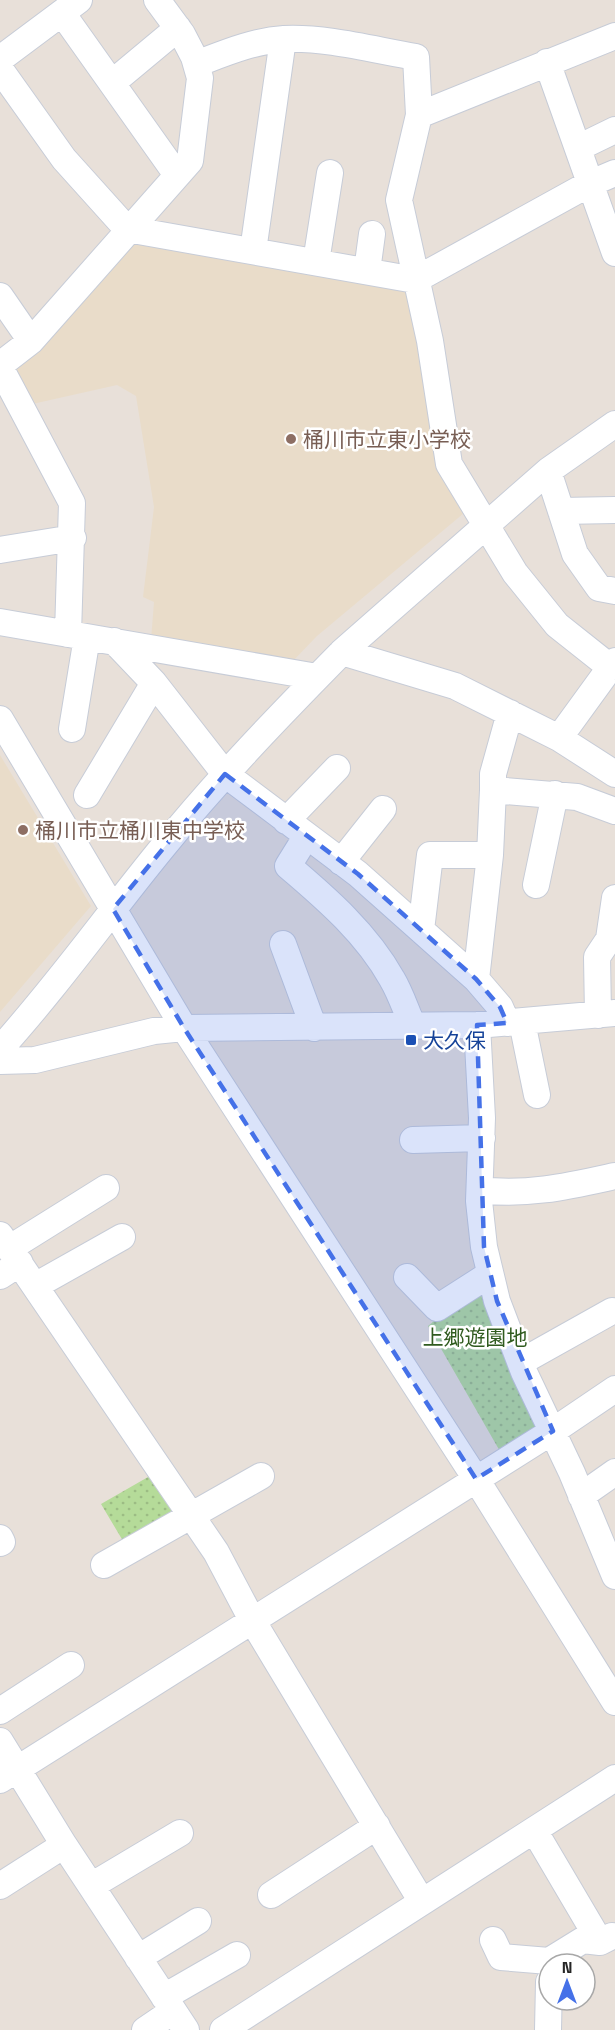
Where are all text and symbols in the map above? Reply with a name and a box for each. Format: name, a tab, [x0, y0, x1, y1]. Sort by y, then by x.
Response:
place label: 桶川市立東小学校	[303, 426, 471, 453]
marker: 桶川市立東小学校	[284, 432, 298, 446]
place label: 桶川市立桶川東中学校	[35, 817, 245, 844]
marker: 桶川市立桶川東中学校	[16, 823, 30, 837]
place label: 大久保	[423, 1027, 486, 1054]
marker: 大久保	[404, 1033, 418, 1047]
park label: 上郷遊園地	[423, 1324, 528, 1351]
north arrow	[537, 1952, 597, 2012]
text: N	[562, 1957, 572, 1978]

